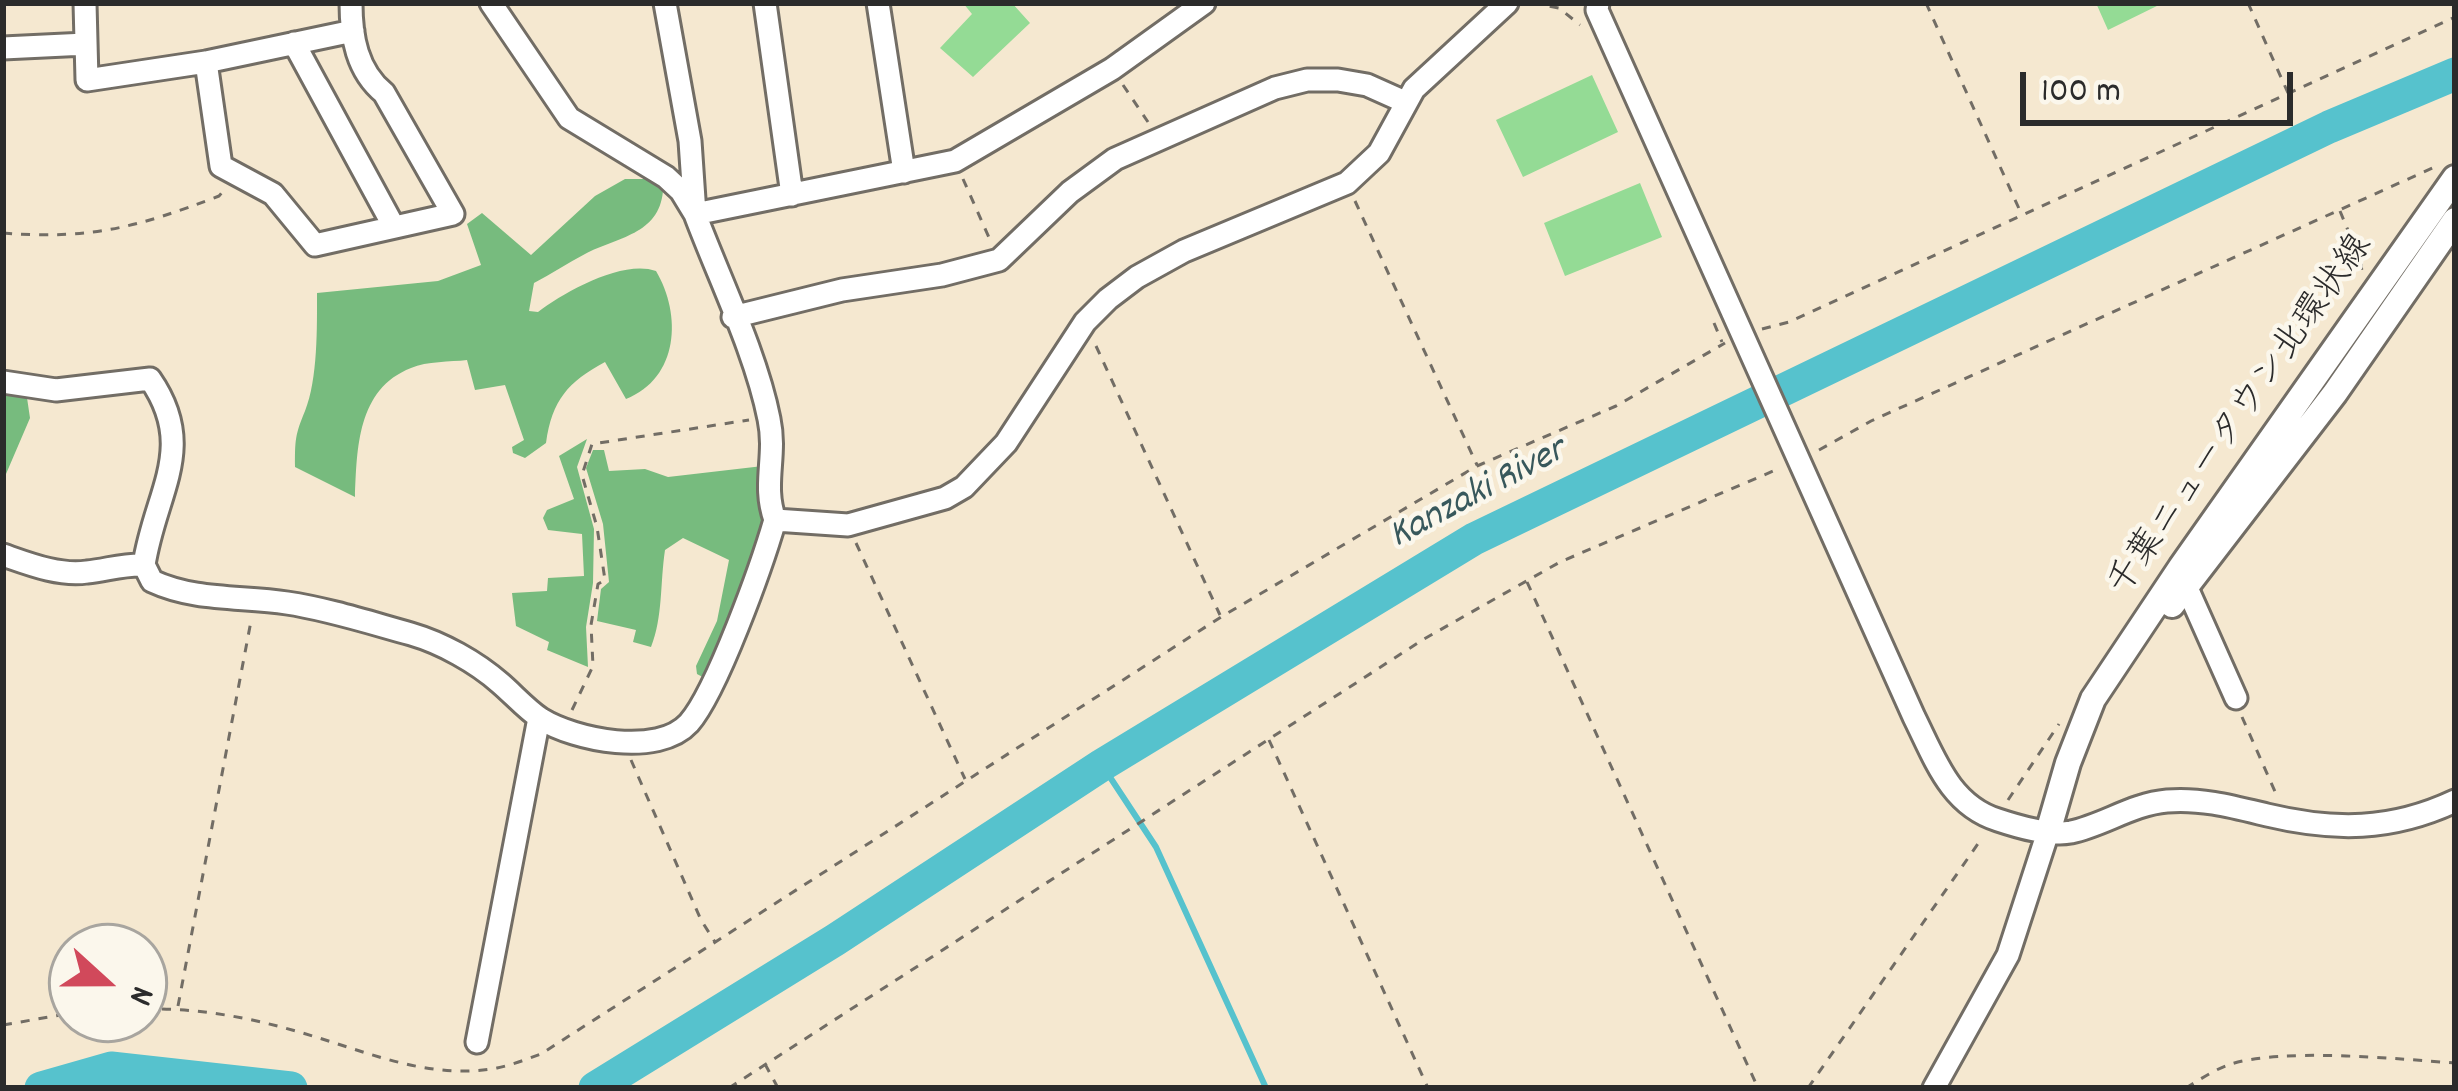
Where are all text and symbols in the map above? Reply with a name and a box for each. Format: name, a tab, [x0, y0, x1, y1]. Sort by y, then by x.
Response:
scale bar	[2026, 48, 2299, 122]
text: 100 m	[2041, 67, 2121, 119]
street label: 千葉ニュータウン北環状線	[2101, 228, 2385, 606]
water label: Kanzaki River	[1383, 430, 1575, 562]
north arrow	[48, 923, 168, 1043]
text: N	[114, 979, 164, 1011]

